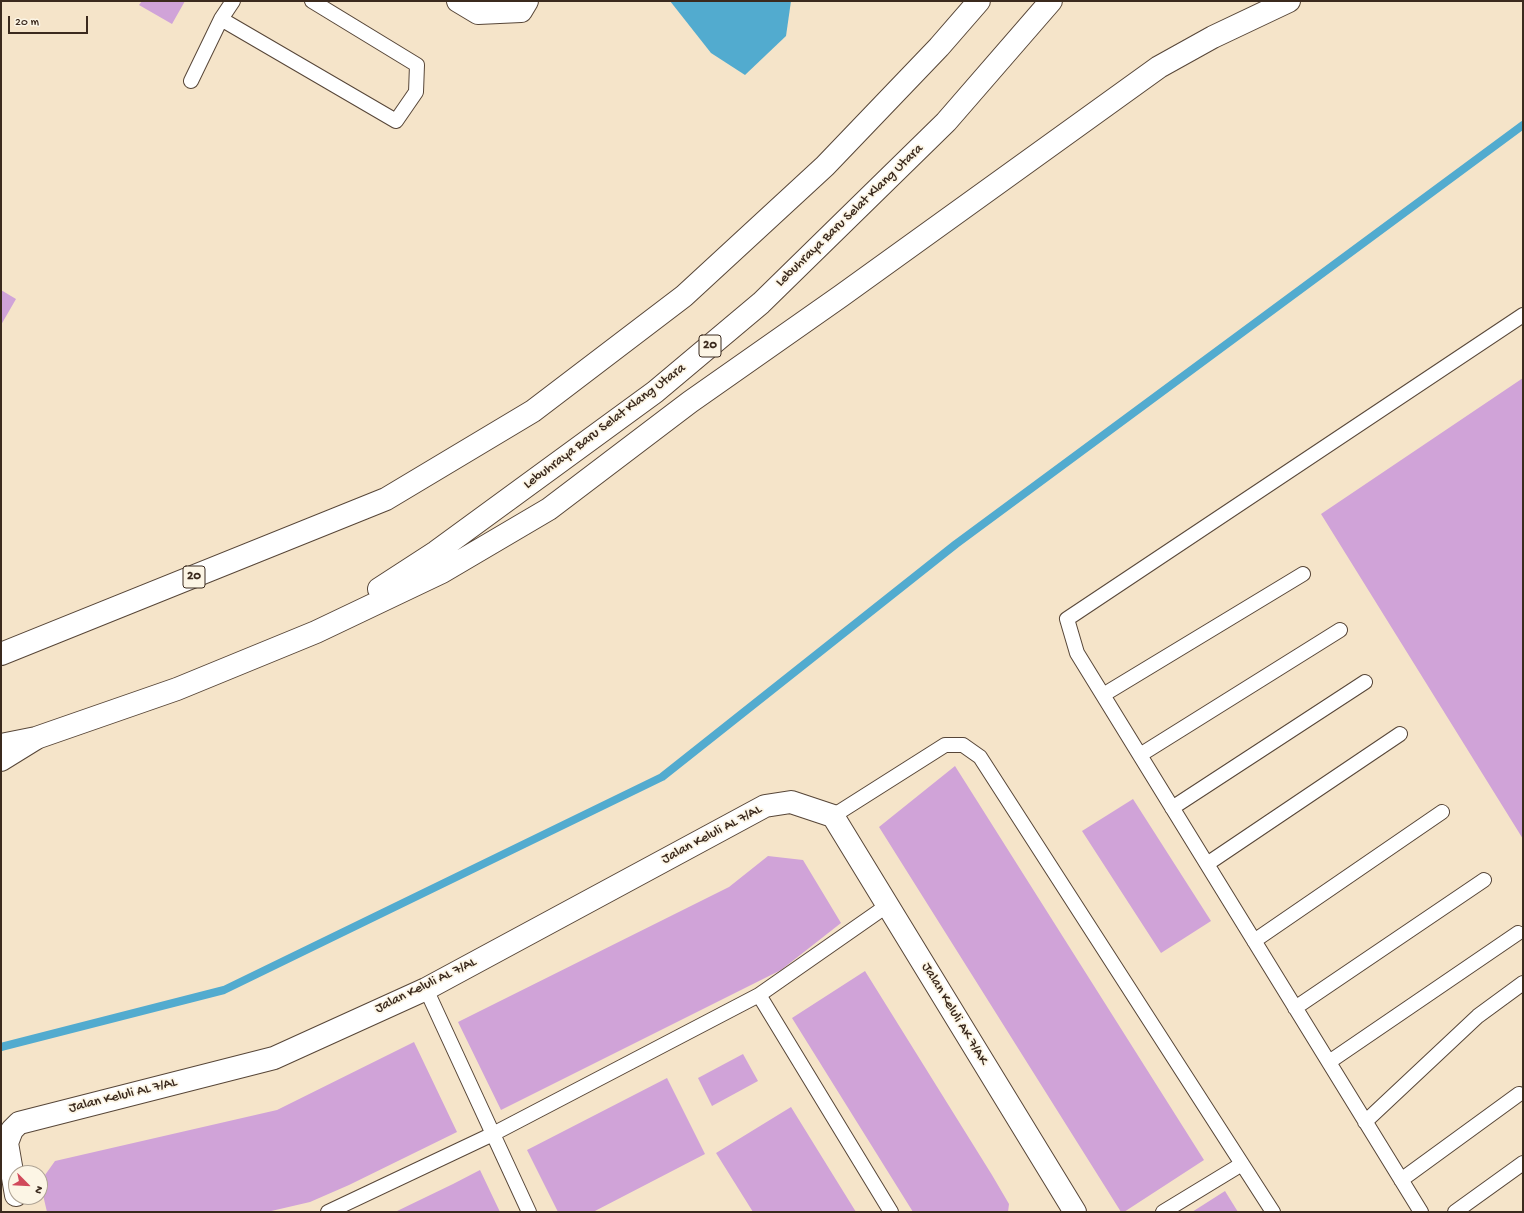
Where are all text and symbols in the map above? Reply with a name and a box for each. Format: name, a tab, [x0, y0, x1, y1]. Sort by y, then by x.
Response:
scale bar	[10, 8, 90, 34]
text: 20 m	[15, 16, 39, 30]
street label: Lebuhraya Baru Selat Klang Utara	[773, 141, 927, 291]
road number: 20	[699, 335, 721, 357]
street label: Lebuhraya Baru Selat Klang Utara	[521, 360, 689, 494]
road number: 20	[183, 566, 205, 588]
street label: Jalan Keluli AL 7/AL	[659, 802, 765, 868]
street label: Jalan Keluli AL 7/AL	[373, 954, 479, 1018]
street label: Jalan Keluli AK 7/AK	[917, 960, 991, 1068]
street label: Jalan Keluli AL 7/AL	[67, 1074, 179, 1118]
north arrow	[8, 1165, 48, 1205]
text: N	[31, 1184, 45, 1195]

